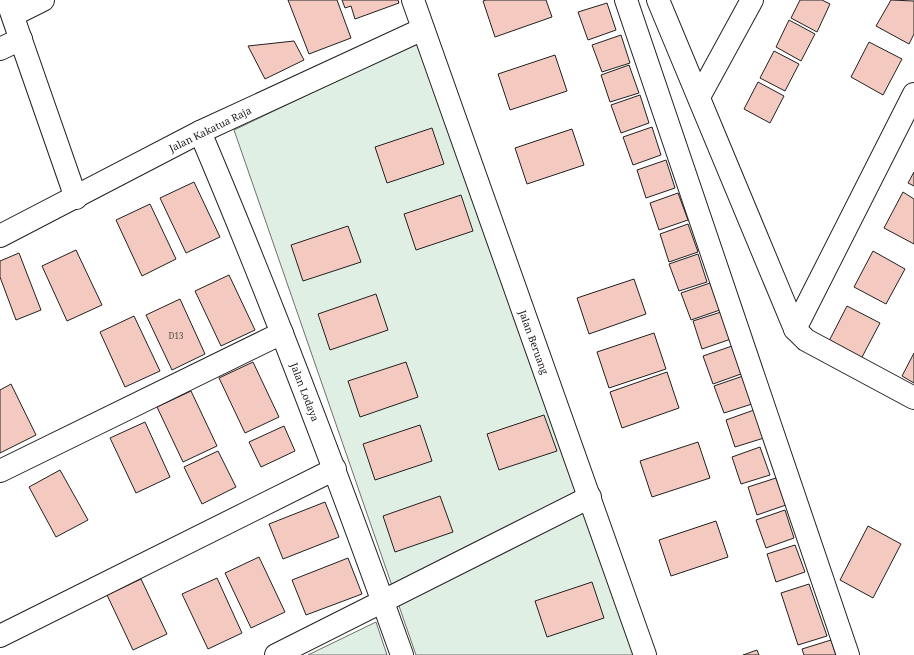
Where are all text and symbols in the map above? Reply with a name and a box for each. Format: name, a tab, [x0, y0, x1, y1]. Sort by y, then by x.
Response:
street label: Jalan Kakatua Raja	[166, 103, 254, 155]
street label: Jalan Beruang	[516, 307, 552, 377]
house number: D13	[169, 330, 184, 341]
street label: Jalan Lodaya	[287, 360, 323, 424]

